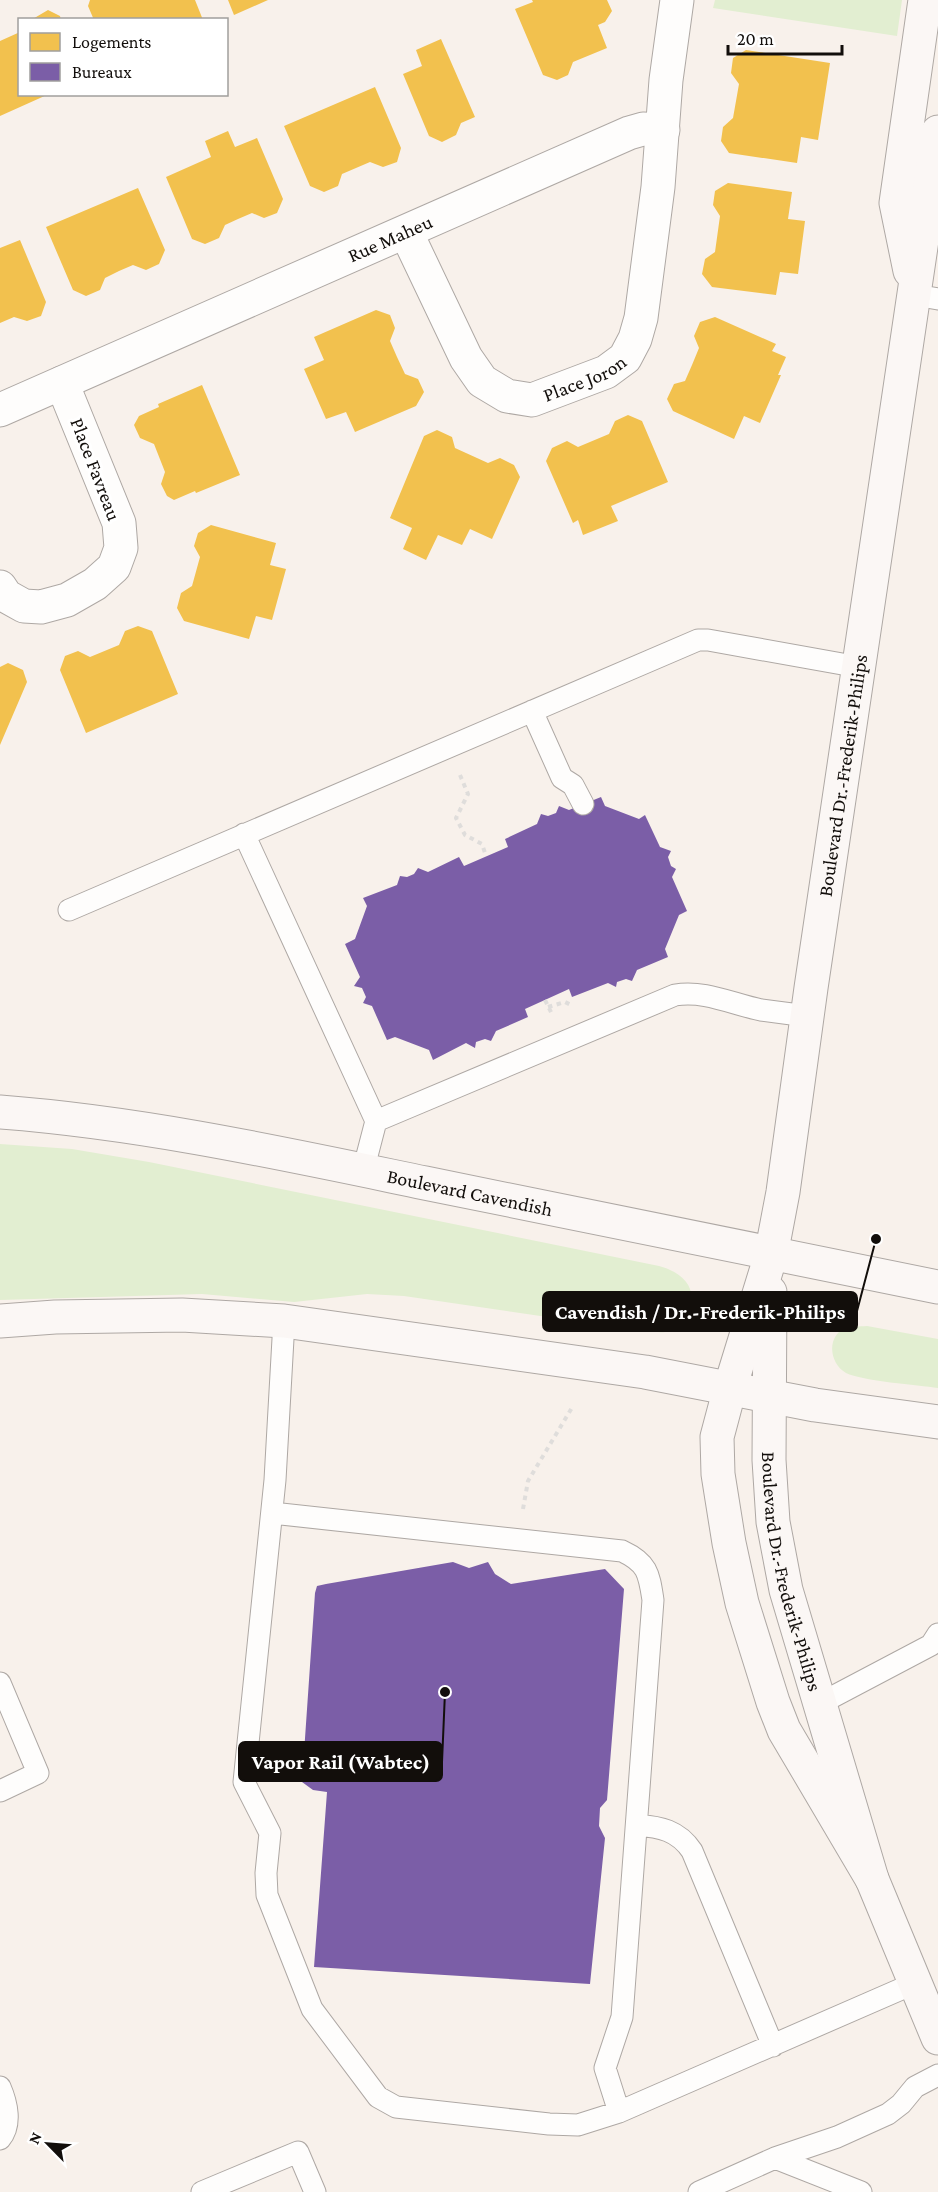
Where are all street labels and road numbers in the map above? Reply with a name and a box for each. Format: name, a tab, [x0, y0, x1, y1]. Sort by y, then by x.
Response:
street label: Rue Maheu	[344, 210, 436, 267]
street label: Place Joron	[540, 350, 631, 406]
street label: Place Favreau	[66, 414, 126, 524]
street label: Boulevard Dr.-Frederik-Philips	[814, 653, 871, 898]
street label: Boulevard Cavendish	[385, 1164, 555, 1220]
street label: Boulevard Dr.-Frederik-Philips	[758, 1452, 827, 1694]

